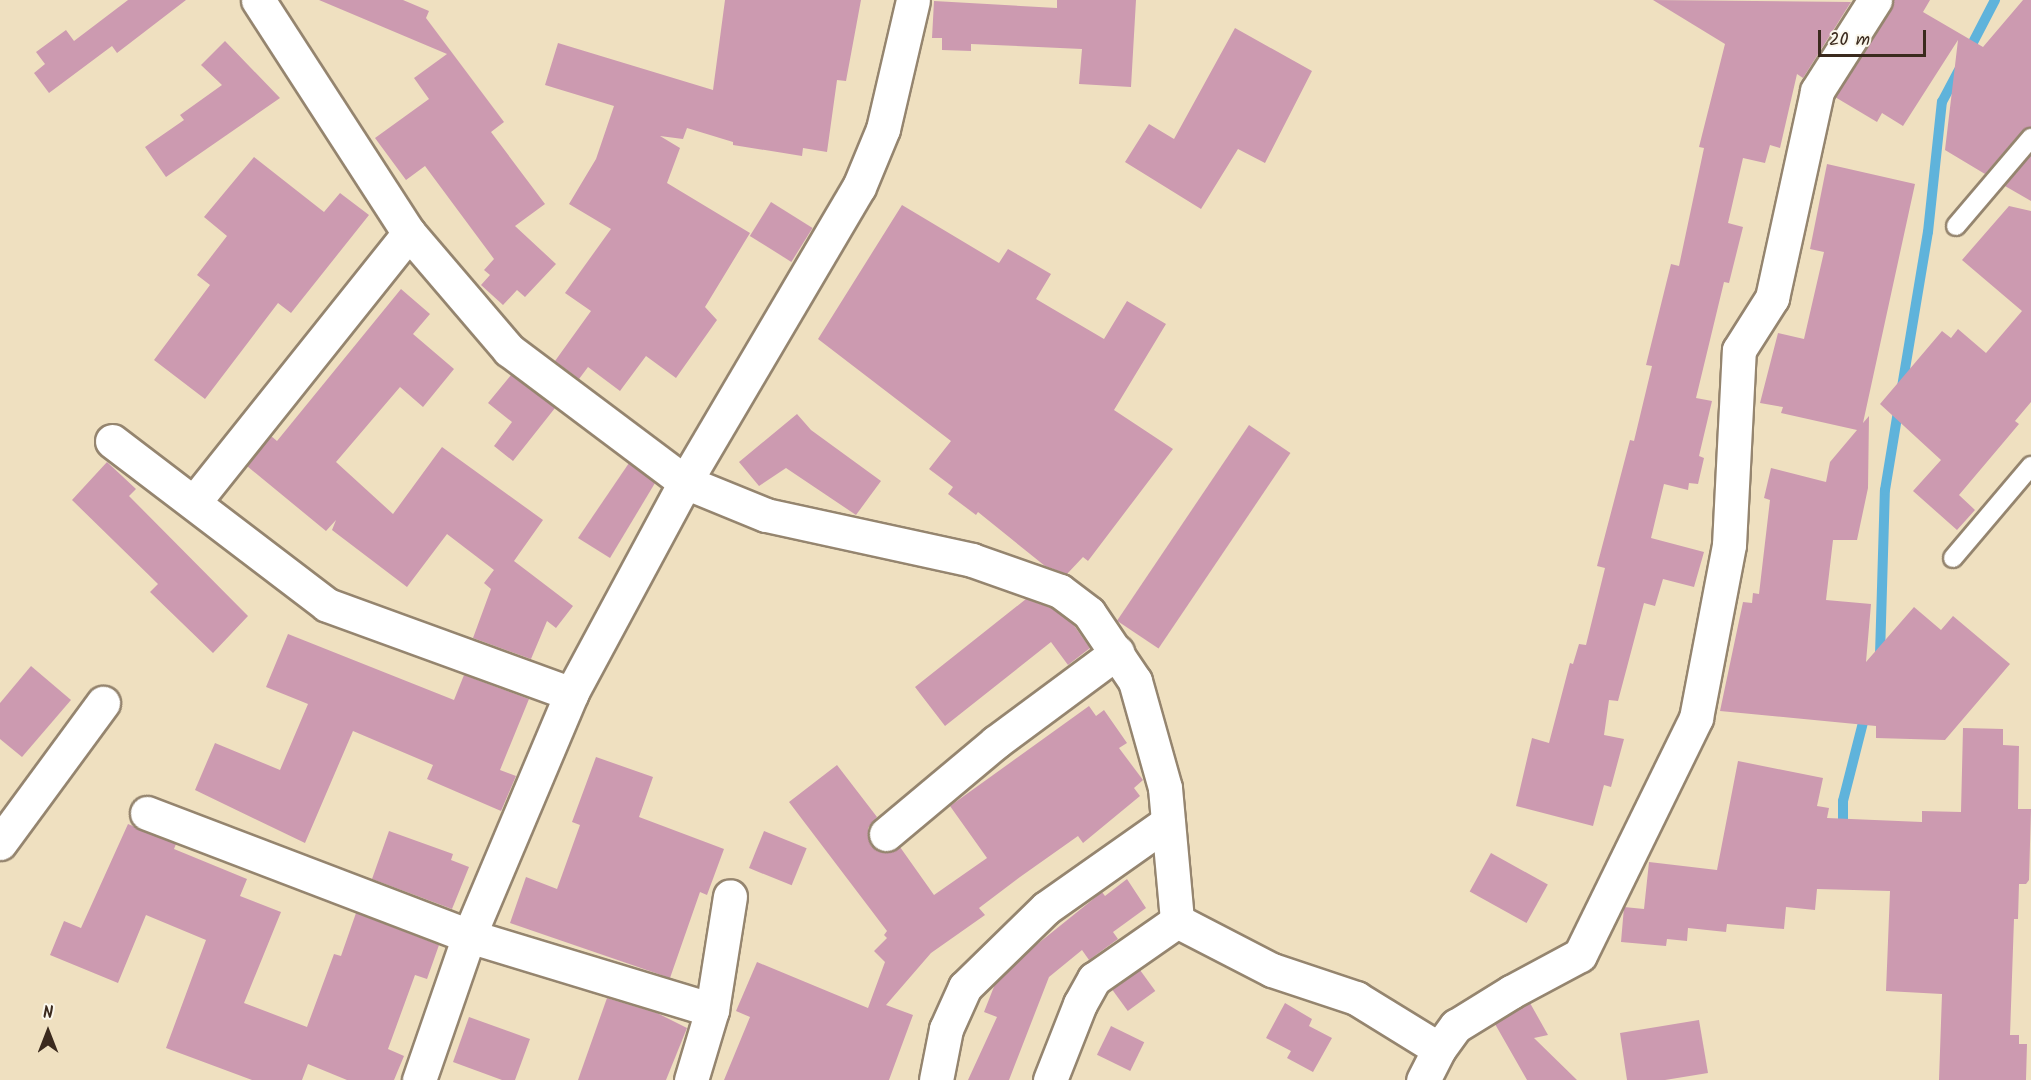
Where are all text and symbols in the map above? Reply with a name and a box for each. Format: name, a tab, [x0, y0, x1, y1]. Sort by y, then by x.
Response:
scale bar	[1821, 18, 1929, 56]
text: 20 m	[1829, 26, 1870, 55]
text: N	[43, 1001, 53, 1026]
north arrow	[18, 1002, 78, 1062]

